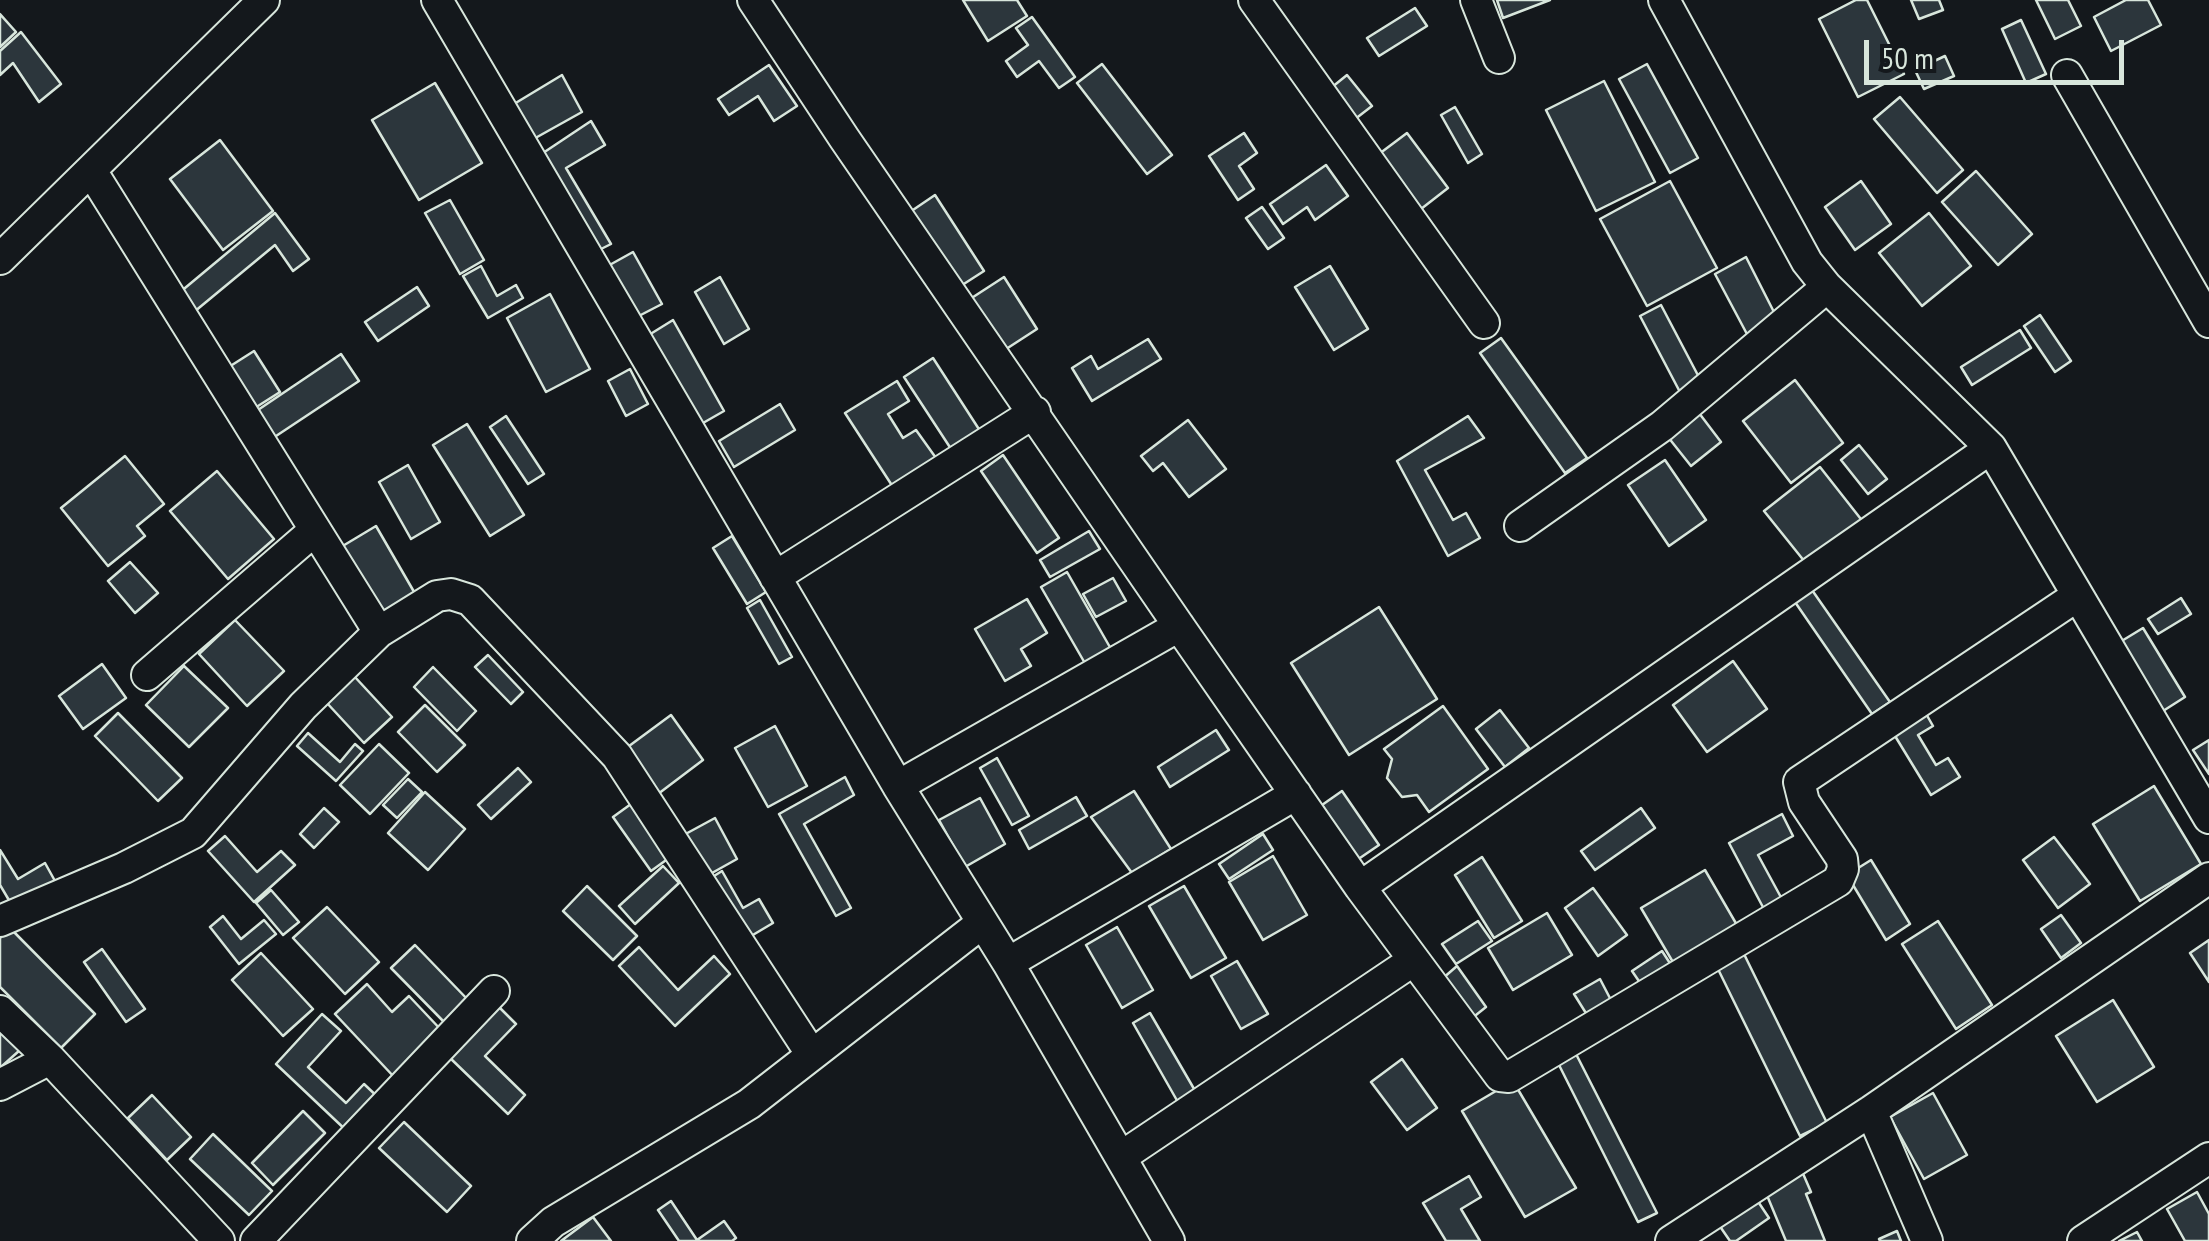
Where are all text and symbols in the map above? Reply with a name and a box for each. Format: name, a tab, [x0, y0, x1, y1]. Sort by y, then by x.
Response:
scale bar	[1869, 20, 2129, 82]
text: 50 m	[1881, 38, 1934, 77]

